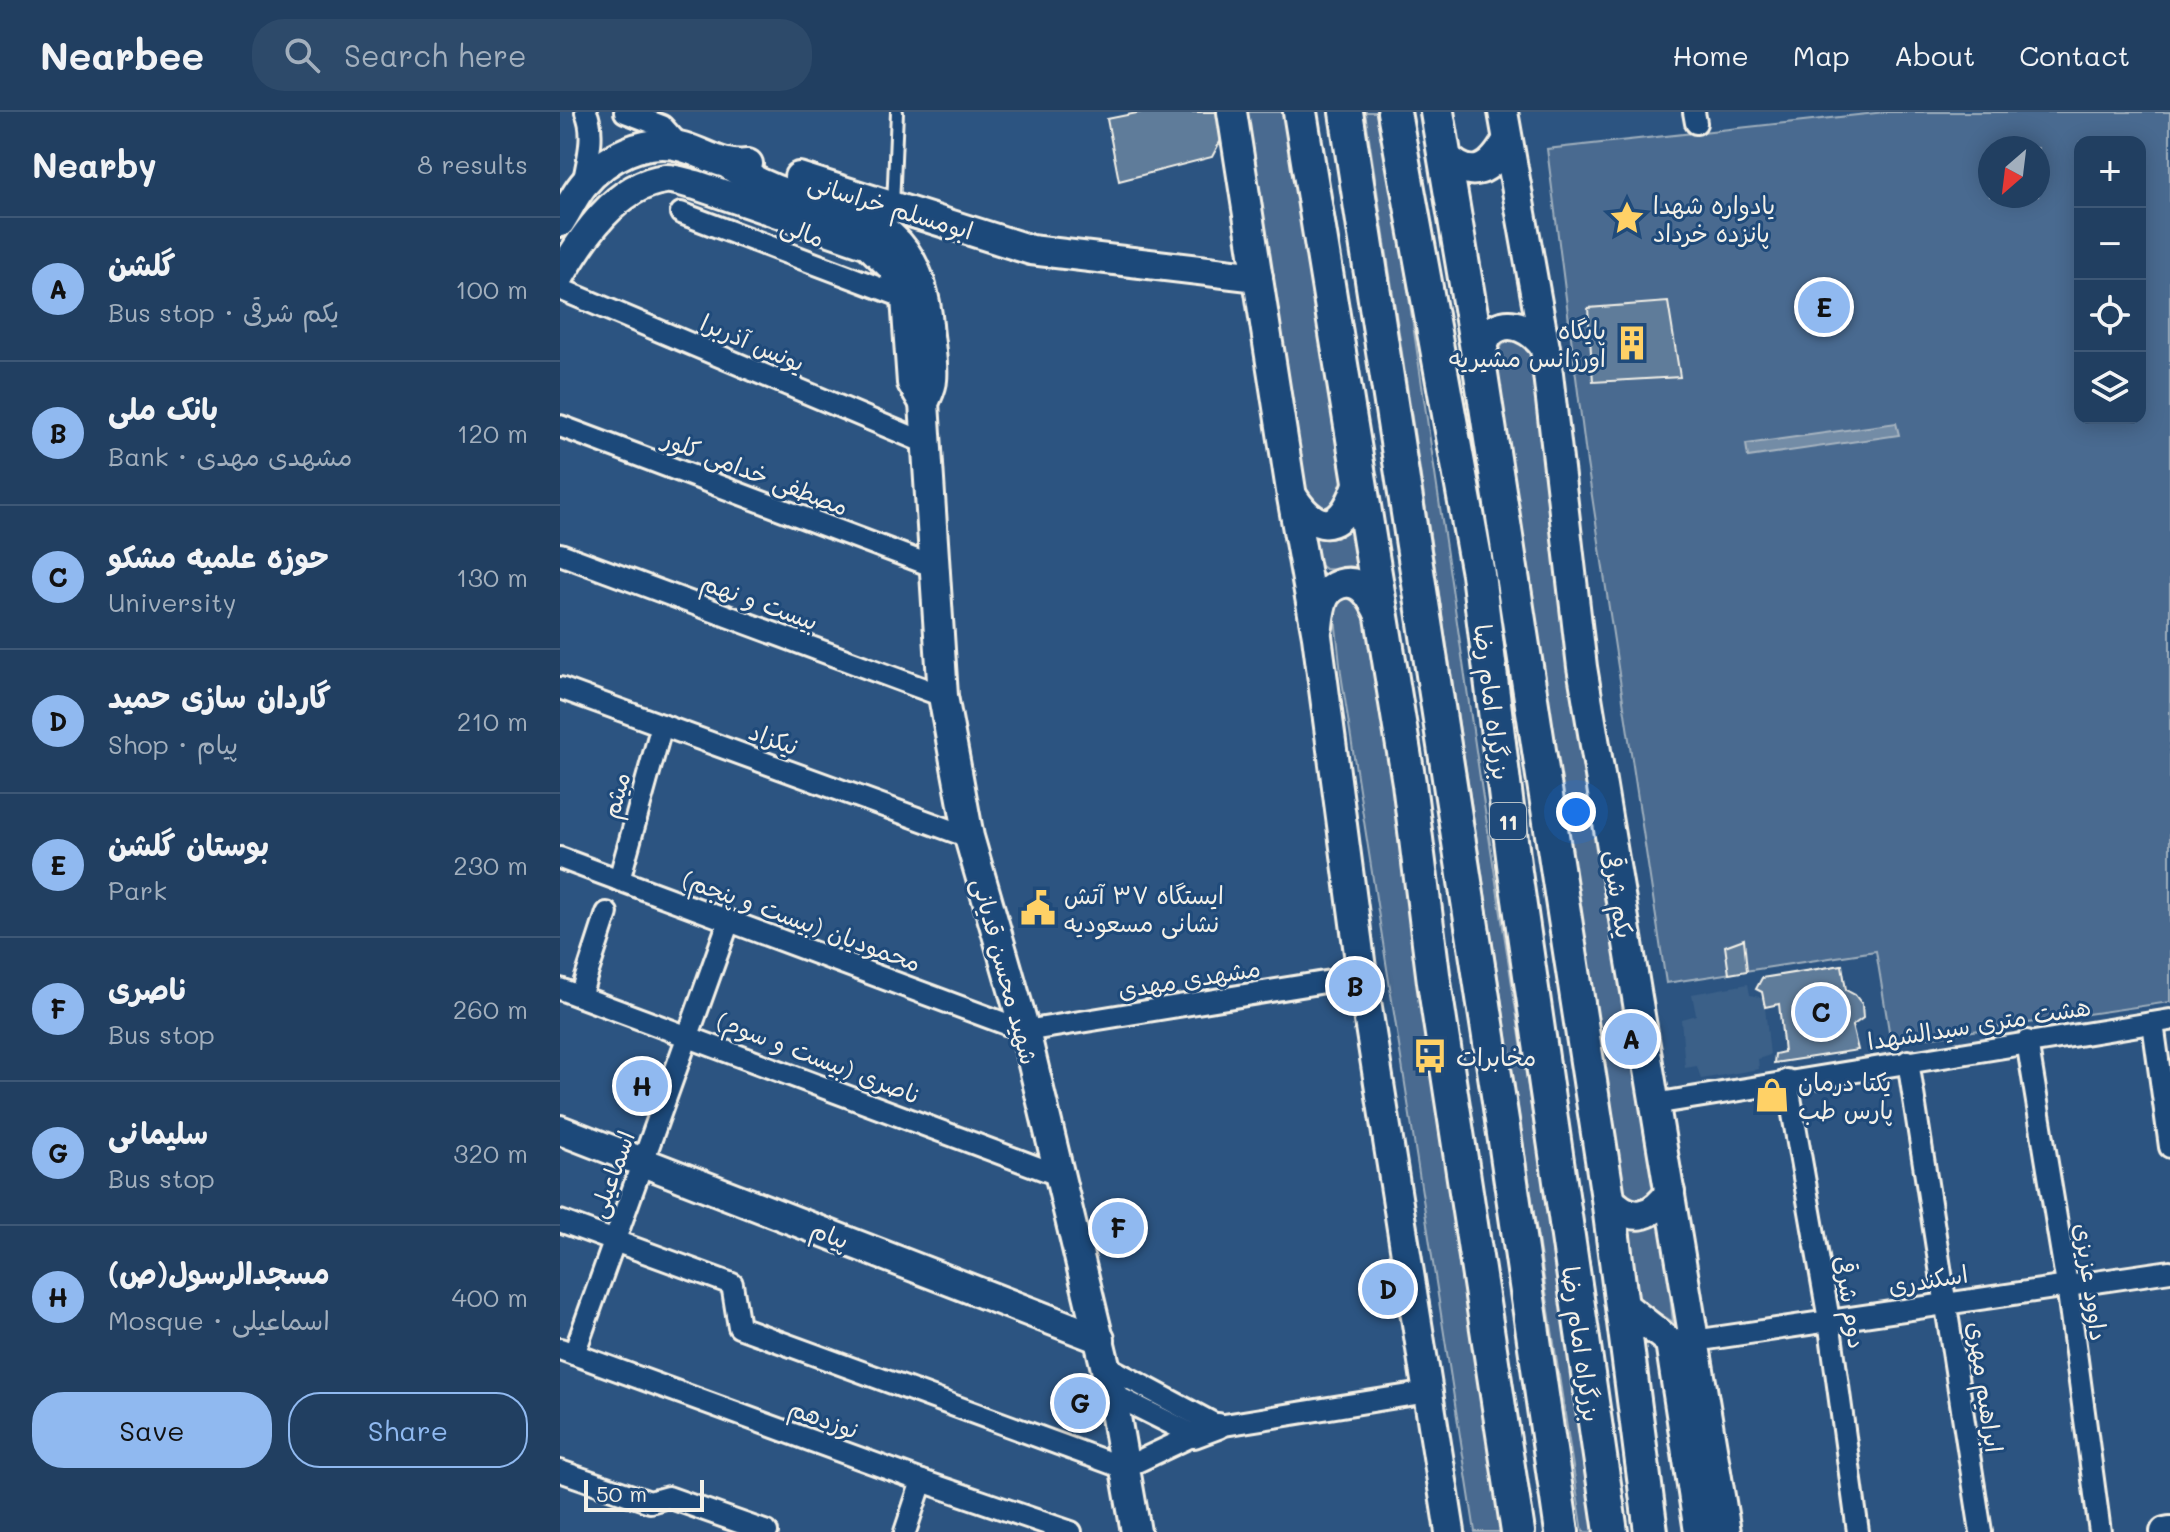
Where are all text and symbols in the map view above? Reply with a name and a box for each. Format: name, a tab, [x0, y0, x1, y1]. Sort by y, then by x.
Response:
search box	[252, 19, 812, 91]
text: Nearbee	[40, 30, 204, 80]
icon: search	[280, 33, 324, 77]
text: Search here	[344, 35, 527, 75]
text: Home	[1673, 37, 1749, 73]
text: Map	[1793, 37, 1850, 73]
text: About	[1894, 37, 1975, 73]
text: Contact	[2019, 37, 2130, 73]
north arrow	[1978, 136, 2050, 208]
map controls	[2074, 136, 2146, 424]
button: +	[2074, 136, 2146, 208]
text: Nearby	[32, 142, 157, 187]
text: 8 results	[417, 147, 528, 181]
street label: ابومسلم خراسانی	[804, 166, 977, 250]
place label: یادواره شهدا پانزده خرداد	[1653, 189, 1775, 249]
place icon: یادواره شهدا پانزده خرداد	[1608, 199, 1646, 237]
button: −	[2074, 208, 2146, 280]
street label: مالی	[777, 209, 829, 254]
text: گلشن	[108, 244, 175, 284]
text: A	[49, 272, 67, 306]
text: 100 m	[455, 272, 528, 306]
pin: E	[1798, 277, 1850, 337]
button: locate	[2074, 280, 2146, 352]
text: Bus stop · یکم شرقی	[108, 295, 339, 329]
street label: یونس آذربرا	[696, 306, 810, 379]
place label: پایگاه اورژانس مشیریه	[1449, 314, 1606, 373]
building icon: پایگاه اورژانس مشیریه	[1613, 324, 1651, 362]
button: layers	[2074, 352, 2146, 424]
text: بانک ملی	[108, 388, 218, 428]
text: B	[49, 416, 67, 450]
text: 120 m	[457, 416, 528, 450]
street label: مصطفی خدامی کلور	[656, 422, 853, 523]
text: Bank · مشهدی مهدی	[108, 439, 352, 473]
text: حوزه علمیه مشکو	[108, 536, 329, 576]
text: C	[48, 560, 68, 594]
text: 130 m	[456, 560, 528, 594]
street label: بیست و نهم	[696, 566, 823, 640]
text: University	[108, 585, 236, 619]
street label: بزرگراه امام رضا	[1464, 622, 1518, 782]
text: گاردان سازی حمید	[108, 676, 331, 716]
text: D	[49, 704, 67, 738]
text: 210 m	[457, 704, 528, 738]
street label: نیکزاد	[745, 715, 803, 761]
text: Shop · پیام	[108, 727, 238, 761]
street label: میثم	[594, 768, 640, 823]
your location	[1556, 792, 1596, 832]
road number: 11	[1490, 803, 1526, 839]
text: بوستان گلشن	[108, 824, 269, 864]
text: E	[50, 848, 66, 882]
text: 230 m	[453, 848, 528, 882]
street label: یکم شرقی	[1593, 848, 1641, 941]
street label: محمودیان (بیست و پنجم)	[677, 862, 925, 981]
text: Park	[108, 873, 167, 907]
street label: شهید محسن قدیانی	[965, 874, 1046, 1068]
place label: ایستگاه ۳۷ آتش نشانی مسعودیه	[1064, 879, 1224, 940]
public building icon: ایستگاه ۳۷ آتش نشانی مسعودیه	[1019, 889, 1057, 927]
street label: مشهدی مهدی	[1116, 951, 1262, 1005]
pin: B	[1329, 956, 1381, 1016]
text: ناصری	[108, 968, 189, 1008]
pin: C	[1795, 982, 1847, 1042]
street label: هشت متری سیدالشهدا	[1865, 990, 2093, 1056]
text: F	[50, 992, 66, 1026]
text: 260 m	[453, 992, 528, 1026]
street label: ناصری (بیست و سوم)	[711, 1004, 925, 1114]
pin: A	[1605, 1009, 1657, 1069]
text: Bus stop	[108, 1017, 215, 1051]
bus stop icon: مخابرات	[1411, 1037, 1449, 1075]
place label: مخابرات	[1456, 1041, 1536, 1072]
pin: H	[616, 1056, 668, 1116]
place label: یکتا درمان پارس طب	[1798, 1066, 1893, 1126]
shop icon: یکتا درمان پارس طب	[1753, 1076, 1791, 1114]
text: سلیمانی	[108, 1112, 208, 1152]
street label: اسماعیلی	[581, 1126, 642, 1222]
text: G	[48, 1136, 68, 1170]
text: 320 m	[453, 1136, 528, 1170]
text: Bus stop	[108, 1161, 215, 1195]
pin: F	[1092, 1198, 1144, 1258]
street label: پیام	[805, 1213, 853, 1259]
street label: داوود عزیزی	[2068, 1221, 2116, 1343]
text: مسجدالرسول(ص)	[108, 1252, 330, 1292]
street label: دوم شرقی	[1823, 1253, 1874, 1352]
street label: اسکندری	[1886, 1257, 1970, 1301]
pin: D	[1362, 1259, 1414, 1319]
street label: بزرگراه امام رضا	[1552, 1264, 1608, 1424]
text: H	[48, 1280, 68, 1314]
text: 400 m	[452, 1280, 528, 1314]
text: Mosque · اسماعیلی	[108, 1303, 330, 1337]
street label: ابراهیم مهری	[1957, 1319, 2011, 1455]
pin: G	[1054, 1373, 1106, 1433]
street label: نوزدهم	[783, 1391, 863, 1449]
button: Save	[32, 1392, 272, 1468]
button: Share	[288, 1392, 528, 1468]
scale bar	[584, 1476, 704, 1512]
text: 50 m	[596, 1479, 647, 1508]

